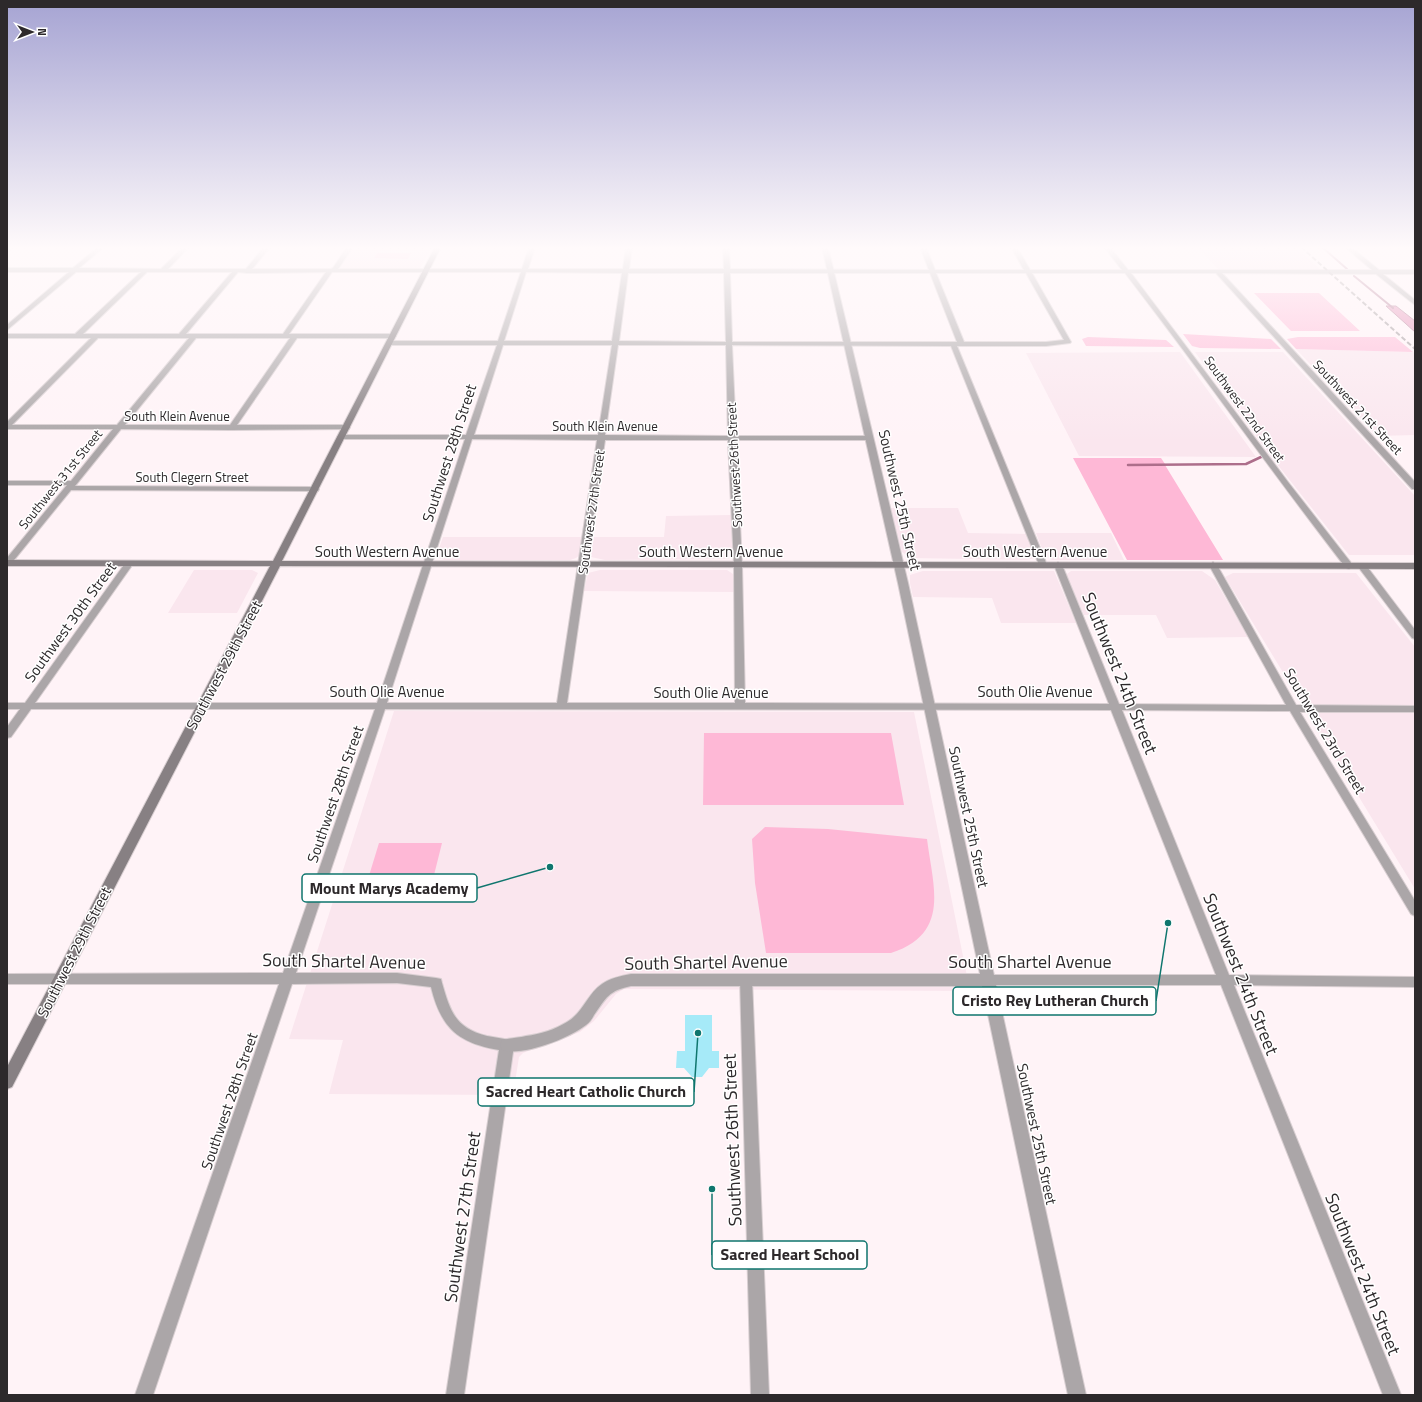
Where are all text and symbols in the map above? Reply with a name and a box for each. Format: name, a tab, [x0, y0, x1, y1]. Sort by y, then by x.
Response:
north arrow	[12, 12, 52, 52]
text: N	[34, 28, 50, 36]
street label: Southwest 22nd Street	[1200, 352, 1291, 467]
street label: Southwest 21st Street	[1308, 355, 1408, 459]
street label: Southwest 28th Street	[416, 380, 482, 525]
street label: Southwest 26th Street	[721, 402, 747, 528]
street label: South Klein Avenue	[124, 406, 230, 426]
street label: South Klein Avenue	[552, 416, 658, 436]
street label: Southwest 31st Street	[13, 424, 107, 533]
street label: Southwest 25th Street	[873, 427, 928, 573]
street label: Southwest 27th Street	[572, 448, 610, 575]
street label: South Clegern Street	[136, 467, 249, 487]
street label: South Western Avenue	[315, 540, 459, 563]
street label: South Western Avenue	[639, 540, 783, 563]
street label: South Western Avenue	[963, 540, 1107, 563]
street label: Southwest 30th Street	[18, 556, 122, 687]
street label: Southwest 24th Street	[1075, 588, 1165, 759]
street label: Southwest 29th Street	[180, 595, 268, 734]
street label: Southwest 23rd Street	[1278, 664, 1372, 799]
street label: South Olie Avenue	[329, 680, 445, 703]
street label: South Olie Avenue	[977, 680, 1093, 703]
street label: South Olie Avenue	[653, 681, 769, 704]
street label: Southwest 28th Street	[301, 722, 370, 866]
street label: Southwest 25th Street	[943, 744, 995, 890]
callout: Mount Marys Academy	[302, 874, 477, 902]
text: Mount Marys Academy	[309, 876, 469, 900]
street label: Southwest 29th Street	[31, 882, 117, 1021]
street label: Southwest 24th Street	[1196, 889, 1286, 1060]
street label: South Shartel Avenue	[262, 946, 426, 976]
street label: South Shartel Avenue	[624, 947, 788, 977]
street label: South Shartel Avenue	[948, 948, 1112, 975]
callout: Cristo Rey Lutheran Church	[953, 987, 1156, 1015]
text: Cristo Rey Lutheran Church	[961, 988, 1149, 1012]
street label: Southwest 28th Street	[195, 1029, 264, 1173]
street label: Southwest 26th Street	[715, 1053, 749, 1227]
street label: Southwest 25th Street	[1011, 1061, 1063, 1207]
callout: Sacred Heart Catholic Church	[478, 1078, 694, 1106]
text: Sacred Heart Catholic Church	[486, 1079, 686, 1103]
street label: Southwest 27th Street	[437, 1129, 487, 1304]
street label: Southwest 24th Street	[1318, 1189, 1408, 1360]
callout: Sacred Heart School	[712, 1241, 867, 1269]
text: Sacred Heart School	[721, 1242, 859, 1266]

